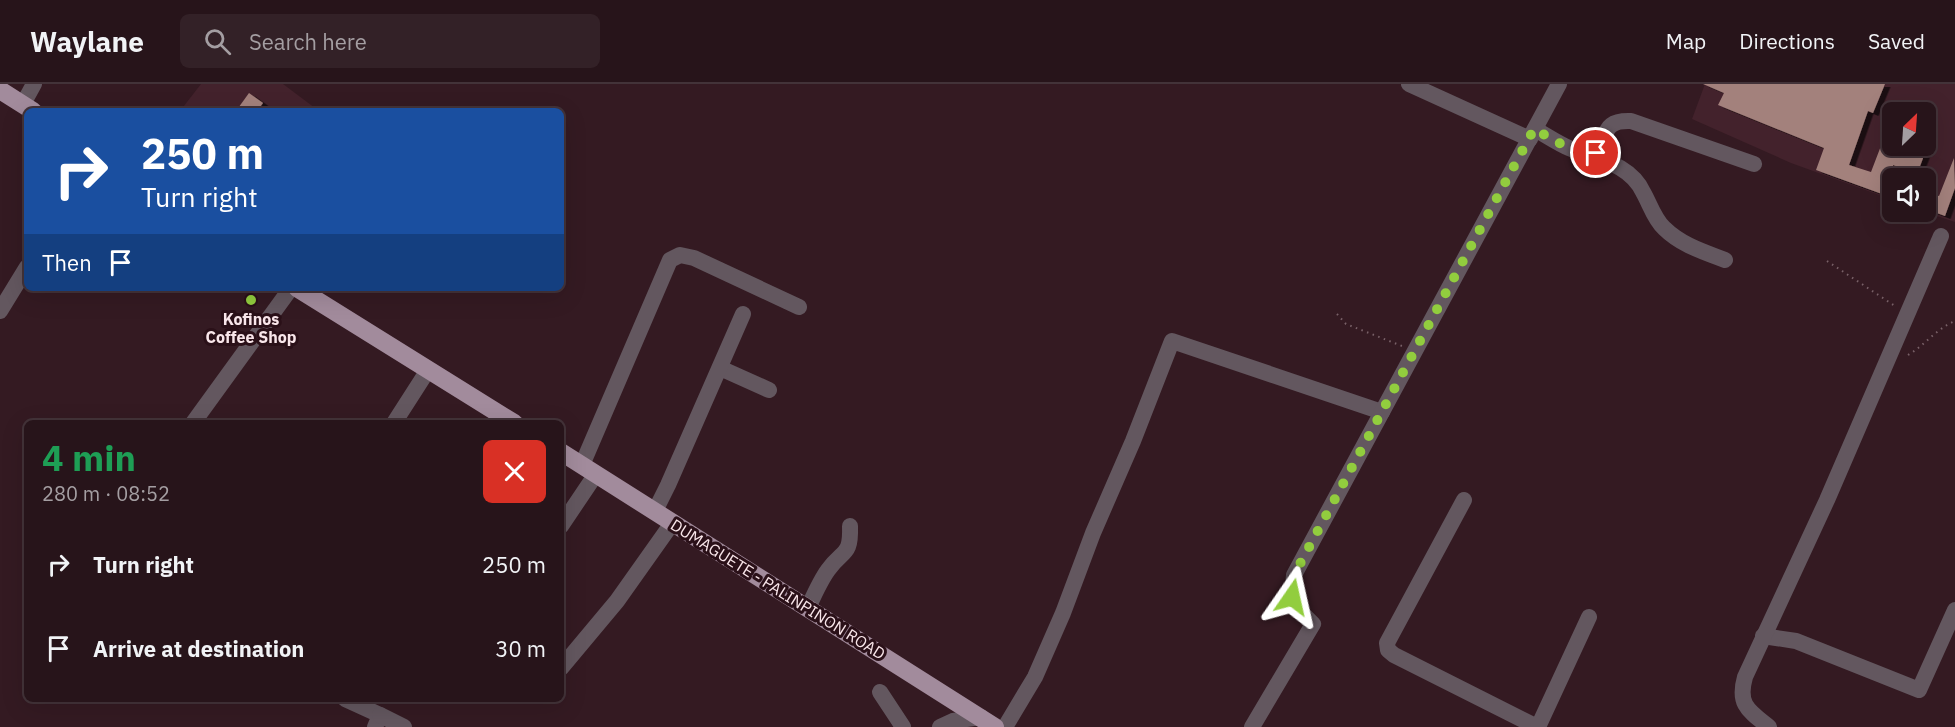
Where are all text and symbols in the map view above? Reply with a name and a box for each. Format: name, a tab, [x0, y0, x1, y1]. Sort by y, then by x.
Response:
search box	[180, 14, 600, 68]
text: Waylane	[30, 23, 144, 60]
icon: search	[201, 25, 234, 58]
text: Search here	[249, 27, 367, 56]
text: Map	[1666, 27, 1706, 55]
text: Directions	[1739, 27, 1835, 55]
text: Saved	[1868, 27, 1925, 55]
north arrow	[1882, 102, 1936, 156]
map controls	[1882, 102, 1936, 222]
text: 250 m	[141, 126, 264, 181]
pin	[1570, 127, 1621, 178]
icon: right	[42, 132, 120, 210]
icon: arrive	[1579, 136, 1612, 169]
button: sound	[1882, 168, 1936, 222]
text: Turn right	[141, 179, 258, 214]
icon: arrive	[104, 246, 137, 279]
text: Then	[42, 248, 92, 277]
marker: Kofinos Coffee Shop	[244, 293, 258, 307]
place label: Kofinos Coffee Shop	[206, 309, 297, 347]
text: 4 min	[42, 434, 136, 481]
button: close	[483, 440, 546, 503]
text: 280 m · 08:52	[42, 480, 170, 507]
street label: DUMAGUETE - PALINPINON ROAD	[667, 514, 889, 664]
icon: right	[42, 548, 75, 581]
text: Turn right	[93, 550, 194, 579]
text: 250 m	[482, 550, 546, 579]
position arrow	[1260, 565, 1324, 629]
icon: arrive	[42, 632, 75, 665]
text: Arrive at destination	[93, 634, 304, 663]
text: 30 m	[495, 634, 546, 663]

